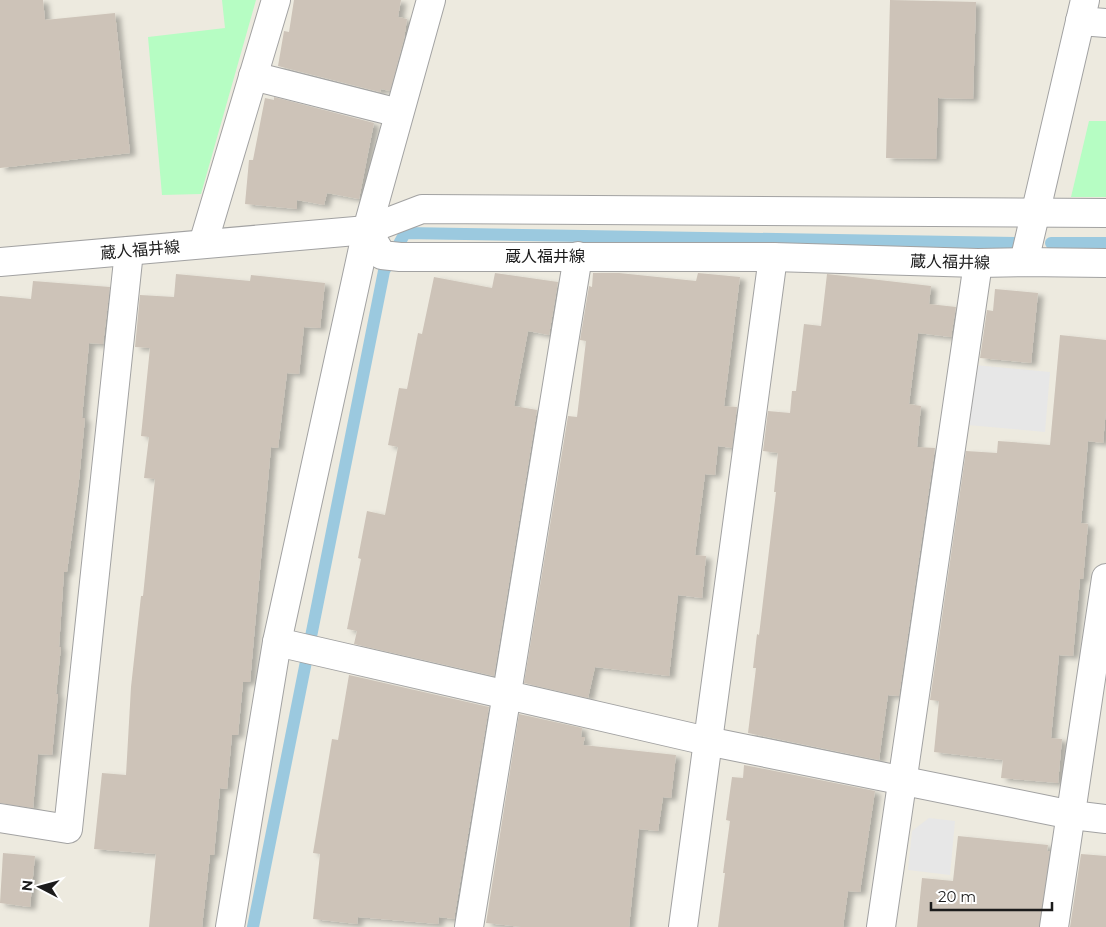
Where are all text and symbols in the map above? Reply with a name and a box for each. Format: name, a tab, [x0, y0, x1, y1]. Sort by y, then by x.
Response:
street label: 蔵人福井線	[99, 237, 181, 263]
street label: 蔵人福井線	[505, 247, 585, 266]
street label: 蔵人福井線	[910, 252, 990, 272]
north arrow	[15, 862, 65, 912]
text: N	[18, 879, 37, 892]
scale bar	[931, 880, 1052, 912]
text: 20 m	[938, 887, 976, 906]

